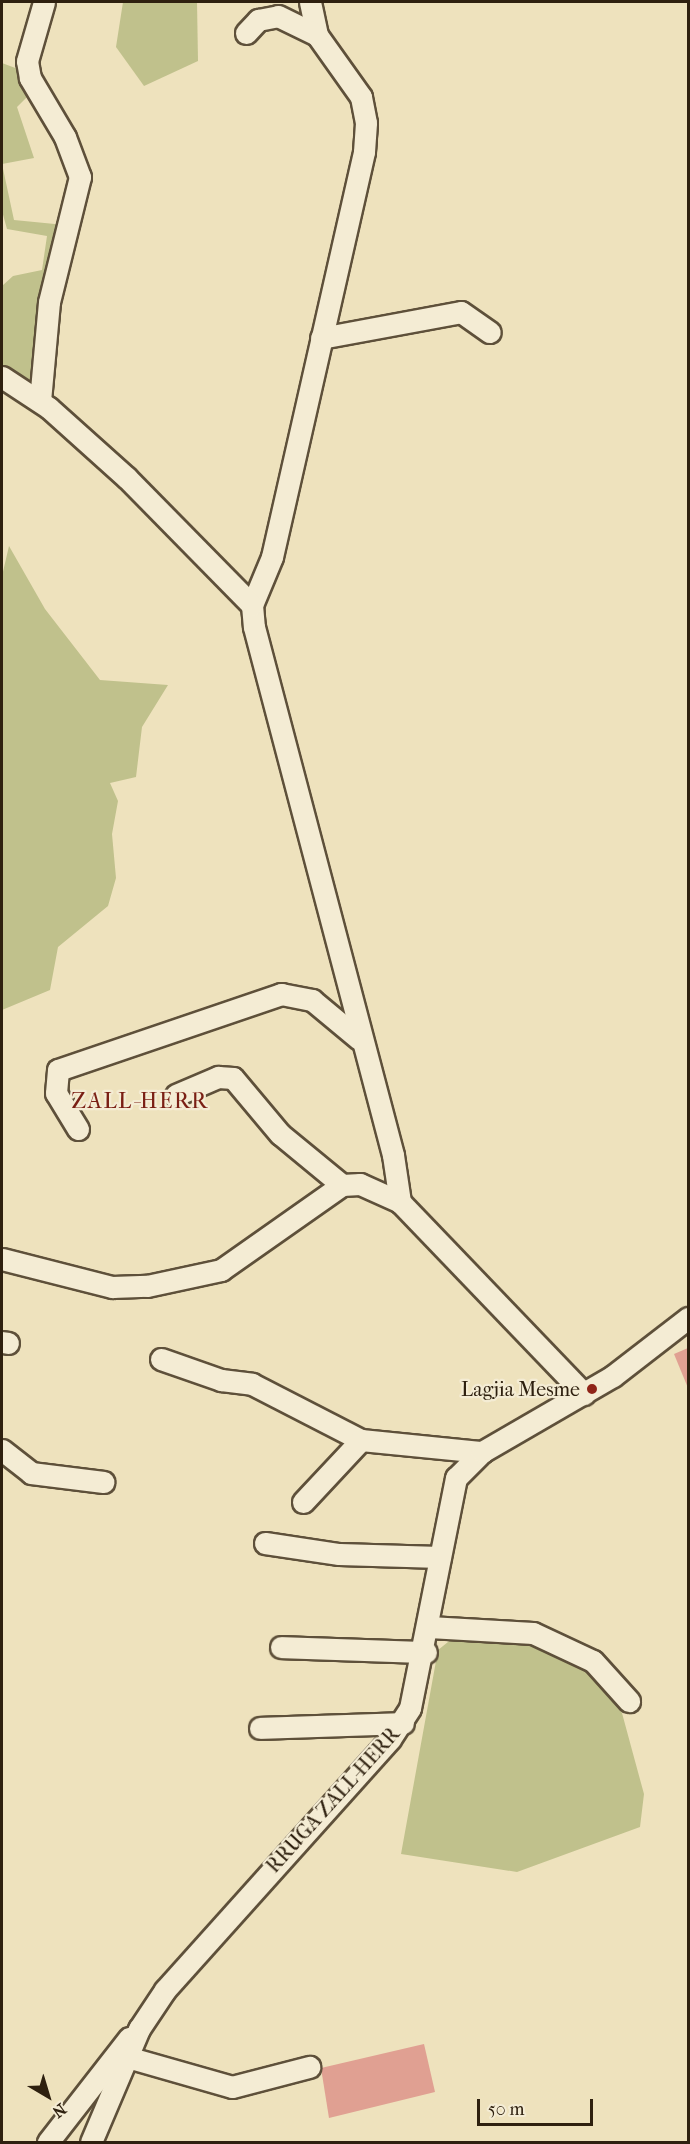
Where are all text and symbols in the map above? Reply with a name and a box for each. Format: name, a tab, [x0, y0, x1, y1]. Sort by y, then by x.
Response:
district label: ZALL-HERR	[71, 1089, 209, 1115]
place label: Lagjia Mesme	[461, 1377, 580, 1401]
marker: Lagjia Mesme	[585, 1382, 599, 1396]
street label: RRUGA ZALL-HERR	[261, 1722, 405, 1878]
north arrow	[18, 2066, 78, 2126]
scale bar	[480, 2087, 596, 2125]
text: N	[49, 2099, 70, 2122]
text: 50 m	[488, 2099, 524, 2120]

